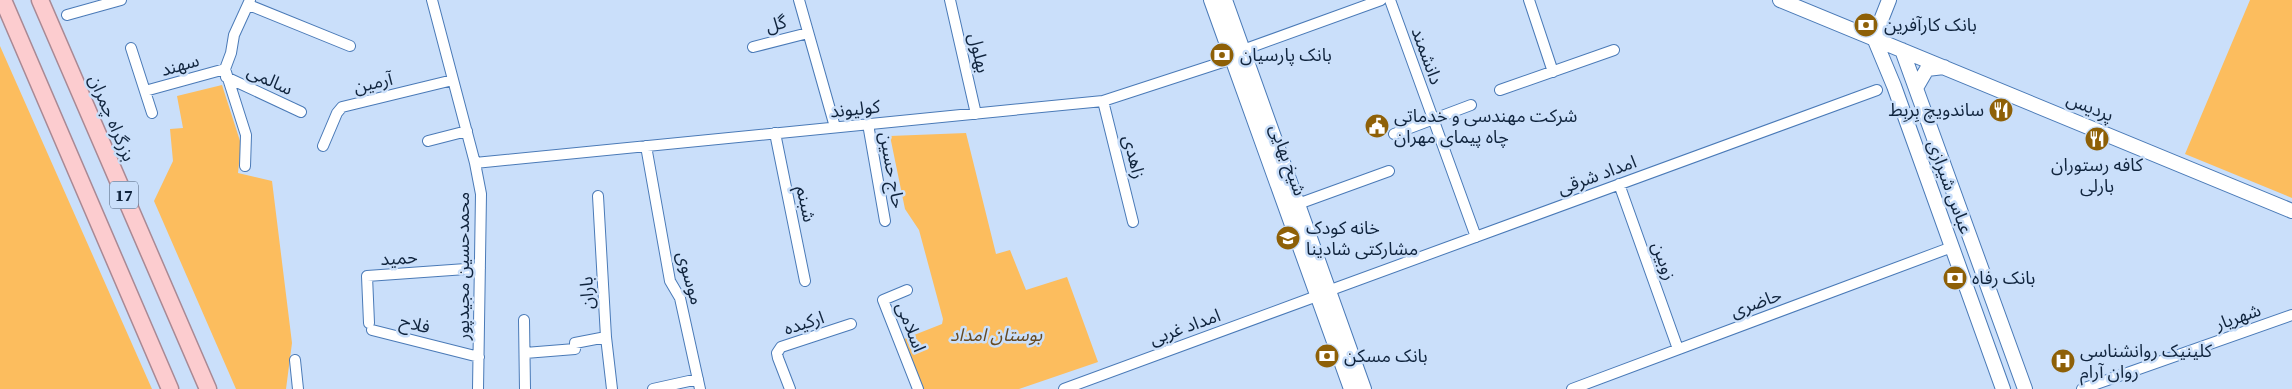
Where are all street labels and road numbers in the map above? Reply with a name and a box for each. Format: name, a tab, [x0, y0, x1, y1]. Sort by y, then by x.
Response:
street label: گل	[763, 9, 790, 38]
street label: دانشمند	[1406, 24, 1449, 88]
street label: بهلول	[963, 30, 996, 75]
street label: سهند	[158, 47, 202, 82]
street label: سالمی	[243, 58, 297, 101]
street label: آرمین	[351, 66, 396, 99]
street label: بزرگراه چمران	[83, 71, 142, 165]
street label: پردیس	[2063, 86, 2117, 127]
street label: کولیوند	[829, 93, 882, 124]
street label: شیخ بهایی	[1263, 121, 1313, 199]
street label: حاج حسین	[872, 130, 912, 210]
street label: زاهدی	[1117, 132, 1152, 181]
street label: عباس شیرازی	[1922, 136, 1979, 237]
street label: امداد شرقی	[1554, 149, 1640, 200]
road number: 17	[110, 182, 138, 208]
street label: شبنم	[789, 183, 823, 225]
street label: محمدحسین مجیدپور	[450, 192, 475, 341]
street label: زوبین	[1646, 238, 1683, 284]
street label: حمید	[379, 244, 418, 271]
street label: موسوی	[671, 248, 710, 307]
street label: باران	[573, 276, 600, 310]
street label: حاضری	[1727, 282, 1785, 323]
street label: شهریار	[2211, 297, 2264, 336]
street label: اسلامی	[890, 298, 932, 356]
street label: امداد غربی	[1146, 302, 1224, 351]
street label: ارکیده	[780, 304, 827, 341]
street label: فلاح	[397, 308, 433, 340]

